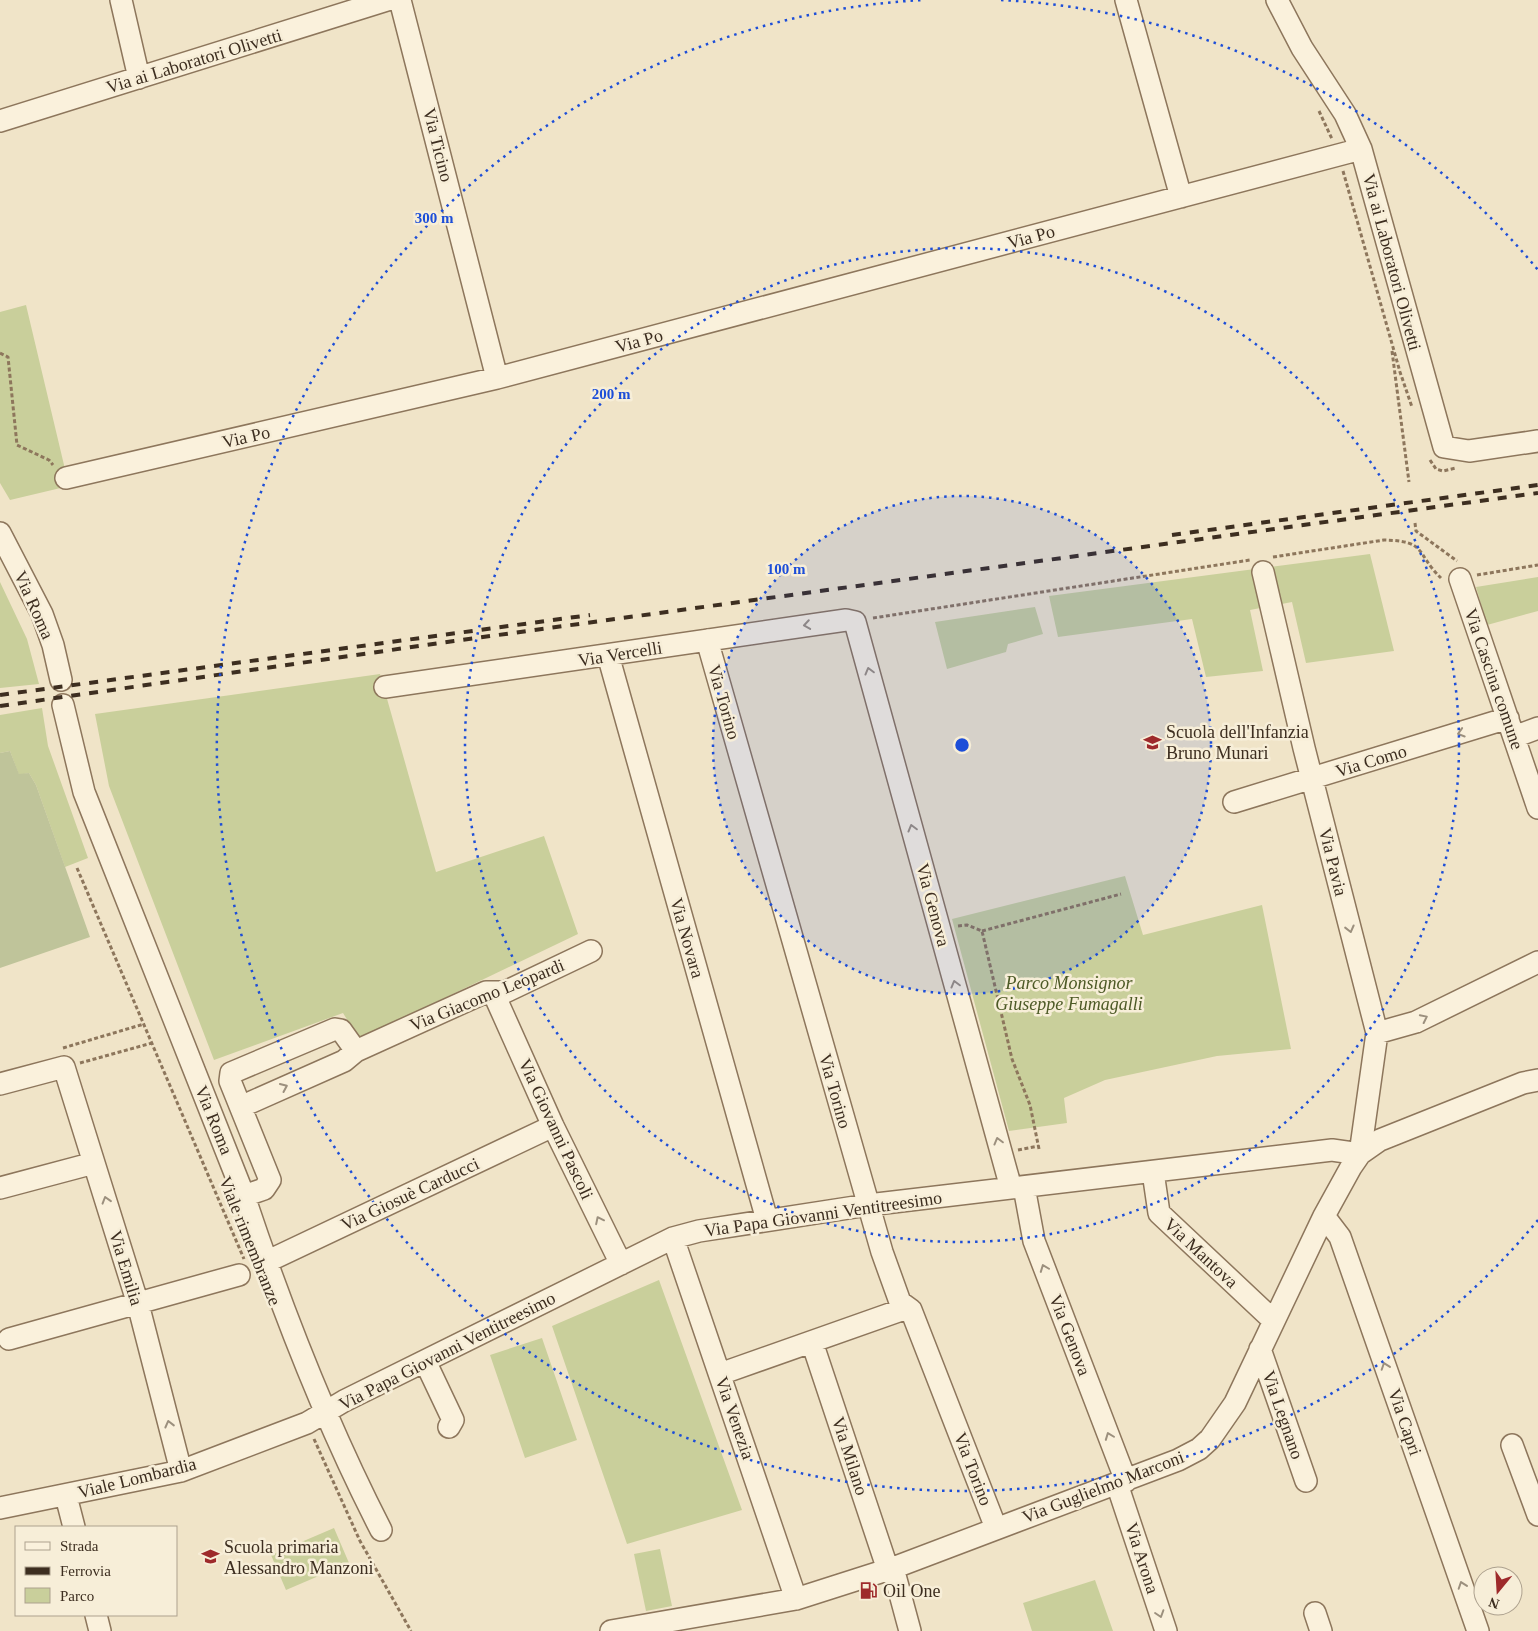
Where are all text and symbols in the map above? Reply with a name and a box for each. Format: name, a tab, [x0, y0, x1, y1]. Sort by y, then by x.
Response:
street label: Via ai Laboratori Olivetti	[104, 25, 284, 97]
street label: Via Ticino	[419, 106, 457, 184]
street label: Via ai Laboratori Olivetti	[1359, 171, 1425, 353]
text: 300 m	[415, 210, 454, 226]
street label: Via Po	[1005, 221, 1057, 253]
street label: Via Po	[613, 325, 665, 357]
text: 200 m	[592, 386, 631, 402]
street label: Via Po	[220, 422, 272, 452]
text: 100 m	[767, 561, 806, 577]
street label: Via Roma	[10, 568, 58, 642]
street label: Via Cascina comune	[1460, 606, 1528, 752]
one-way arrow	[802, 620, 811, 630]
street label: Via Vercelli	[576, 637, 664, 671]
street label: Via Torino	[704, 662, 744, 742]
one-way arrow	[864, 668, 874, 676]
place label: Scuola dell'Infanzia Bruno Munari	[1166, 722, 1309, 763]
one-way arrow	[1458, 727, 1466, 737]
school or university icon: Scuola dell'Infanzia Bruno Munari	[1142, 732, 1162, 752]
centre of rings	[953, 736, 971, 754]
street label: Via Como	[1333, 741, 1409, 781]
one-way arrow	[907, 823, 918, 832]
street label: Via Pavia	[1315, 826, 1351, 898]
street label: Via Genova	[912, 861, 954, 949]
street label: Via Novara	[666, 896, 708, 980]
one-way arrow	[1345, 924, 1355, 932]
street label: Via Giacomo Leopardi	[407, 955, 567, 1035]
park label: Parco Monsignor Giuseppe Fumagalli	[995, 973, 1143, 1014]
one-way arrow	[950, 980, 961, 989]
one-way arrow	[1418, 1015, 1427, 1025]
street label: Via Torino	[815, 1051, 855, 1131]
street label: Via Giovanni Pascoli	[515, 1055, 597, 1203]
street label: Via Roma	[191, 1083, 237, 1157]
one-way arrow	[279, 1083, 288, 1094]
one-way arrow	[994, 1138, 1004, 1146]
street label: Via Giosuè Carducci	[338, 1153, 482, 1235]
street label: Viale rimembranze	[215, 1174, 285, 1308]
street label: Via Papa Giovanni Ventitreesimo	[703, 1187, 943, 1241]
one-way arrow	[101, 1197, 111, 1205]
street label: Via Mantova	[1160, 1214, 1242, 1292]
one-way arrow	[595, 1217, 605, 1226]
street label: Via Emilia	[105, 1228, 147, 1308]
one-way arrow	[1040, 1264, 1051, 1273]
street label: Via Papa Giovanni Ventitreesimo	[336, 1288, 558, 1414]
street label: Via Genova	[1045, 1292, 1095, 1378]
one-way arrow	[1381, 1362, 1391, 1370]
street label: Via Legnano	[1259, 1368, 1307, 1462]
street label: Via Venezia	[712, 1374, 758, 1462]
street label: Via Capri	[1384, 1386, 1426, 1458]
street label: Via Milano	[828, 1414, 872, 1498]
one-way arrow	[164, 1420, 174, 1428]
street label: Via Torino	[950, 1430, 996, 1508]
one-way arrow	[1105, 1432, 1115, 1441]
street label: Via Guglielmo Marconi	[1019, 1447, 1187, 1527]
street label: Viale Lombardia	[76, 1454, 198, 1502]
street label: Via Arona	[1121, 1520, 1163, 1596]
legend	[15, 1526, 178, 1616]
place label: Scuola primaria Alessandro Manzoni	[224, 1537, 373, 1578]
text: Strada	[60, 1538, 99, 1554]
school or university icon: Scuola primaria Alessandro Manzoni	[200, 1547, 220, 1567]
text: Ferrovia	[60, 1563, 111, 1579]
north arrow	[1473, 1566, 1523, 1616]
fuel station icon: Oil One	[859, 1581, 879, 1601]
place label: Oil One	[883, 1581, 941, 1601]
one-way arrow	[1458, 1581, 1468, 1590]
text: Parco	[60, 1588, 94, 1604]
text: N	[1487, 1594, 1501, 1612]
one-way arrow	[1155, 1609, 1165, 1617]

